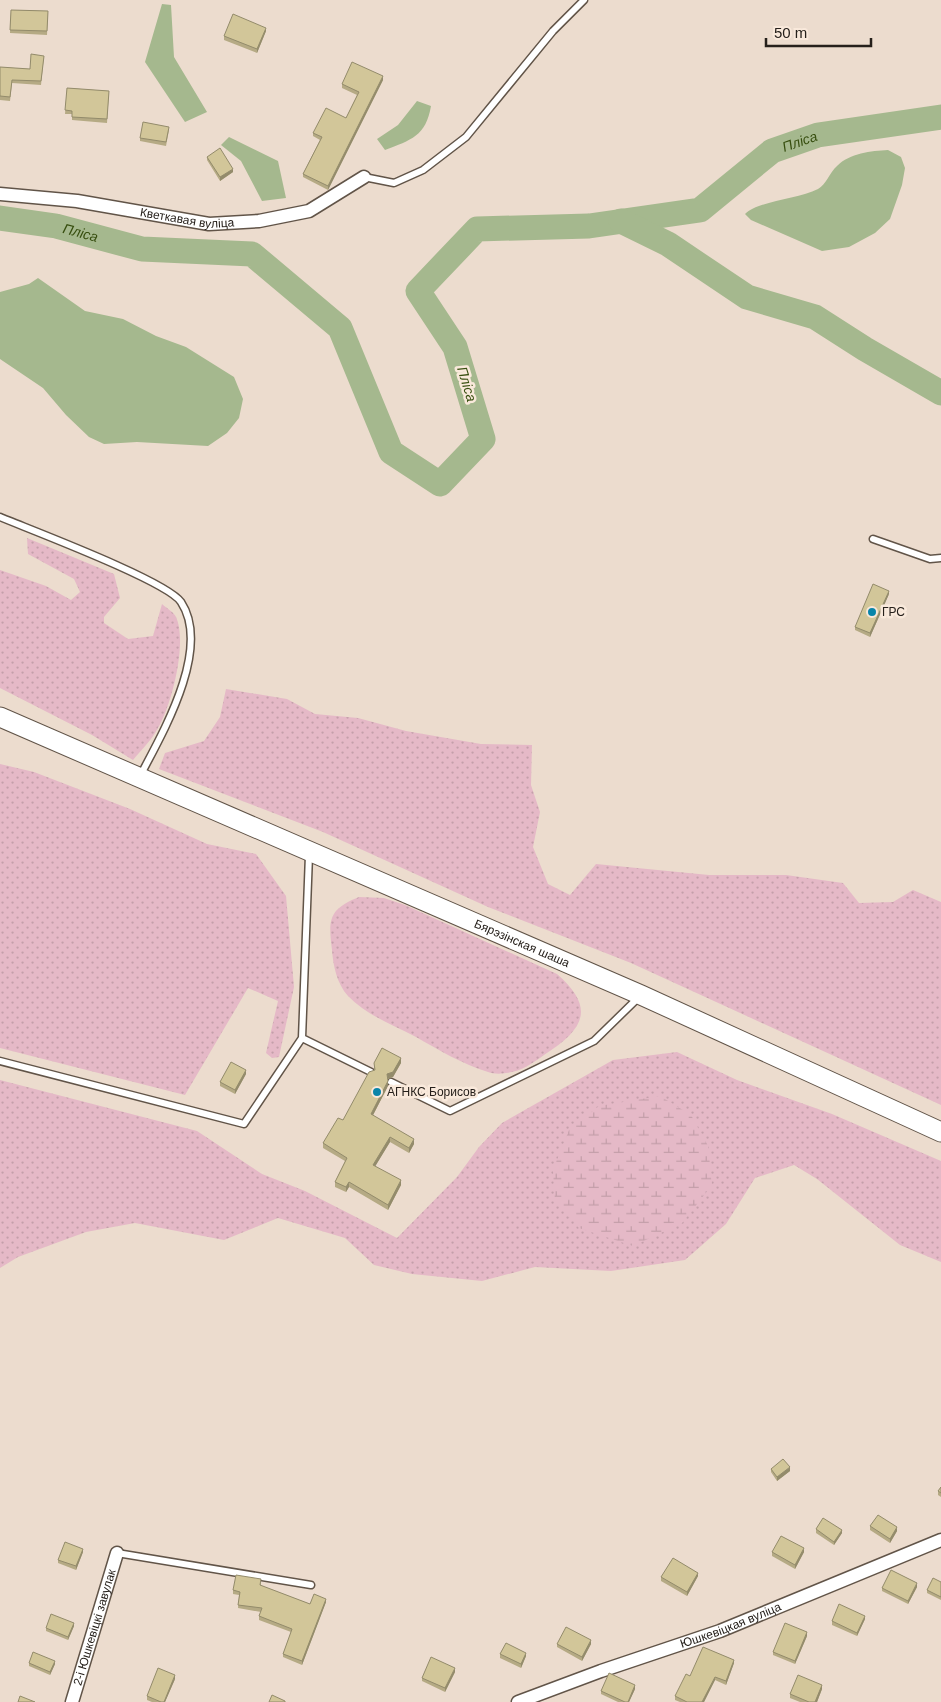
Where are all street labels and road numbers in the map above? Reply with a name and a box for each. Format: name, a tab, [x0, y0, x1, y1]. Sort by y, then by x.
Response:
street label: Кветкавая вуліца	[139, 205, 235, 231]
street label: Бярэзінская шаша	[472, 917, 572, 970]
street label: 2-і Юшкевіцкі завулак	[70, 1567, 119, 1687]
street label: Юшкевіцкая вуліца	[678, 1600, 783, 1651]

